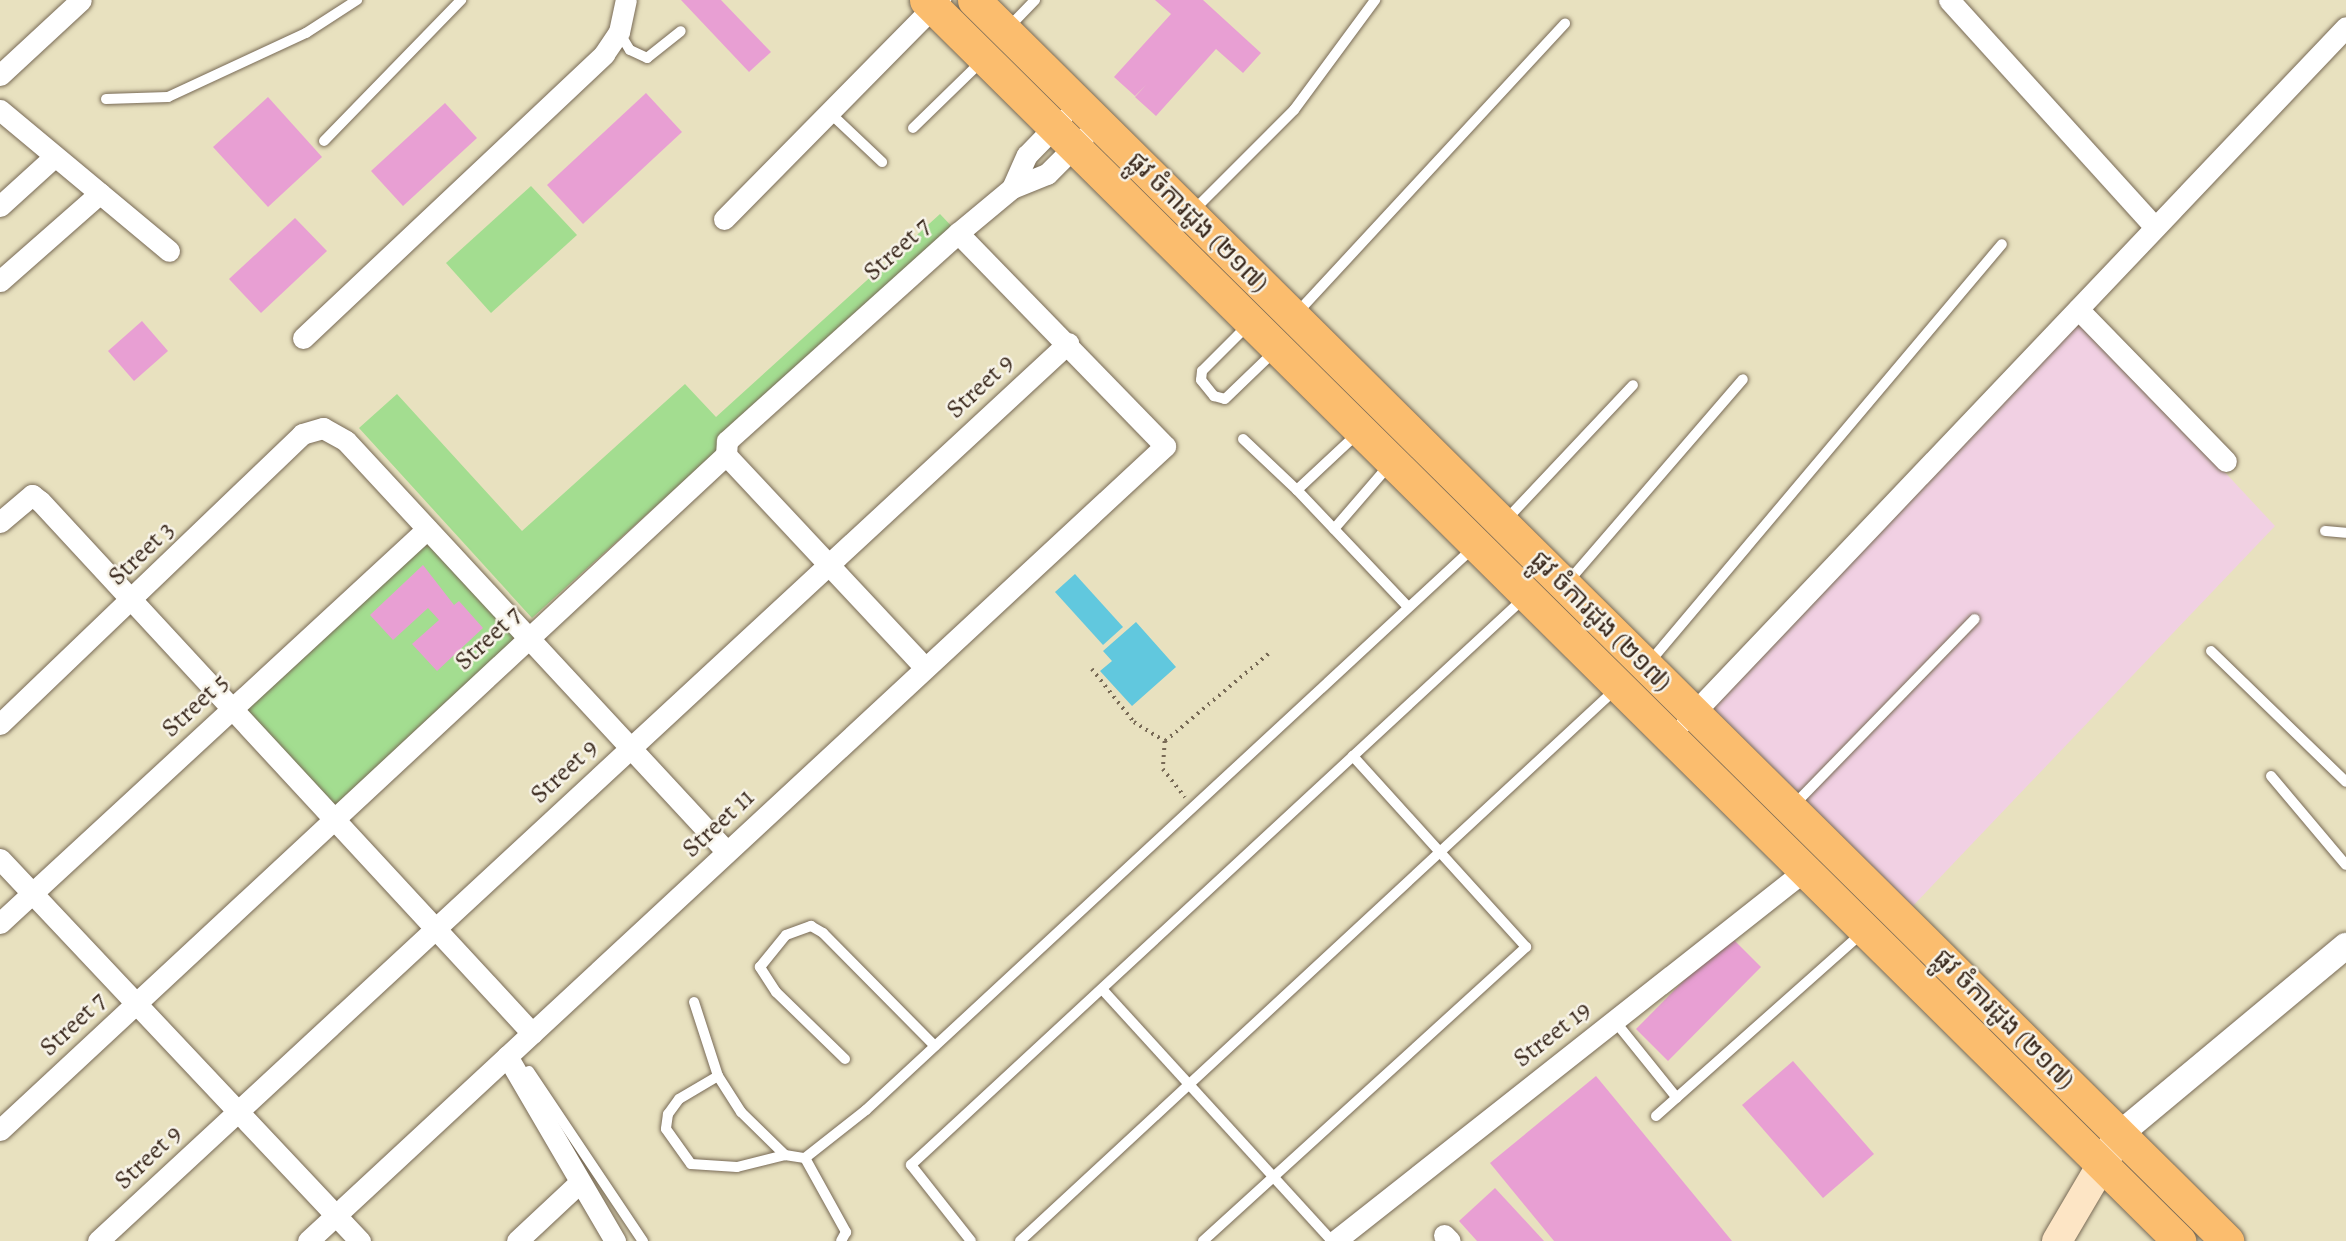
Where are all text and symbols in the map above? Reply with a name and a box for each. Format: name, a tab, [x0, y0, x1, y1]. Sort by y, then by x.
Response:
street label: ផ្លូវ ចំការដូង (២១៧)	[1121, 145, 1275, 299]
street label: Street 7	[857, 211, 937, 287]
street label: Street 9	[940, 347, 1020, 425]
street label: Street 3	[101, 514, 181, 592]
street label: ផ្លូវ ចំការដូង (២១៧)	[1524, 544, 1678, 698]
street label: Street 7	[448, 599, 528, 677]
street label: Street 5	[155, 666, 235, 744]
street label: Street 9	[524, 732, 604, 810]
street label: Street 11	[676, 782, 760, 864]
street label: ផ្លូវ ចំការដូង (២១៧)	[1927, 942, 2081, 1096]
street label: Street 7	[33, 985, 113, 1063]
street label: Street 19	[1507, 994, 1597, 1074]
street label: Street 9	[108, 1118, 188, 1196]

